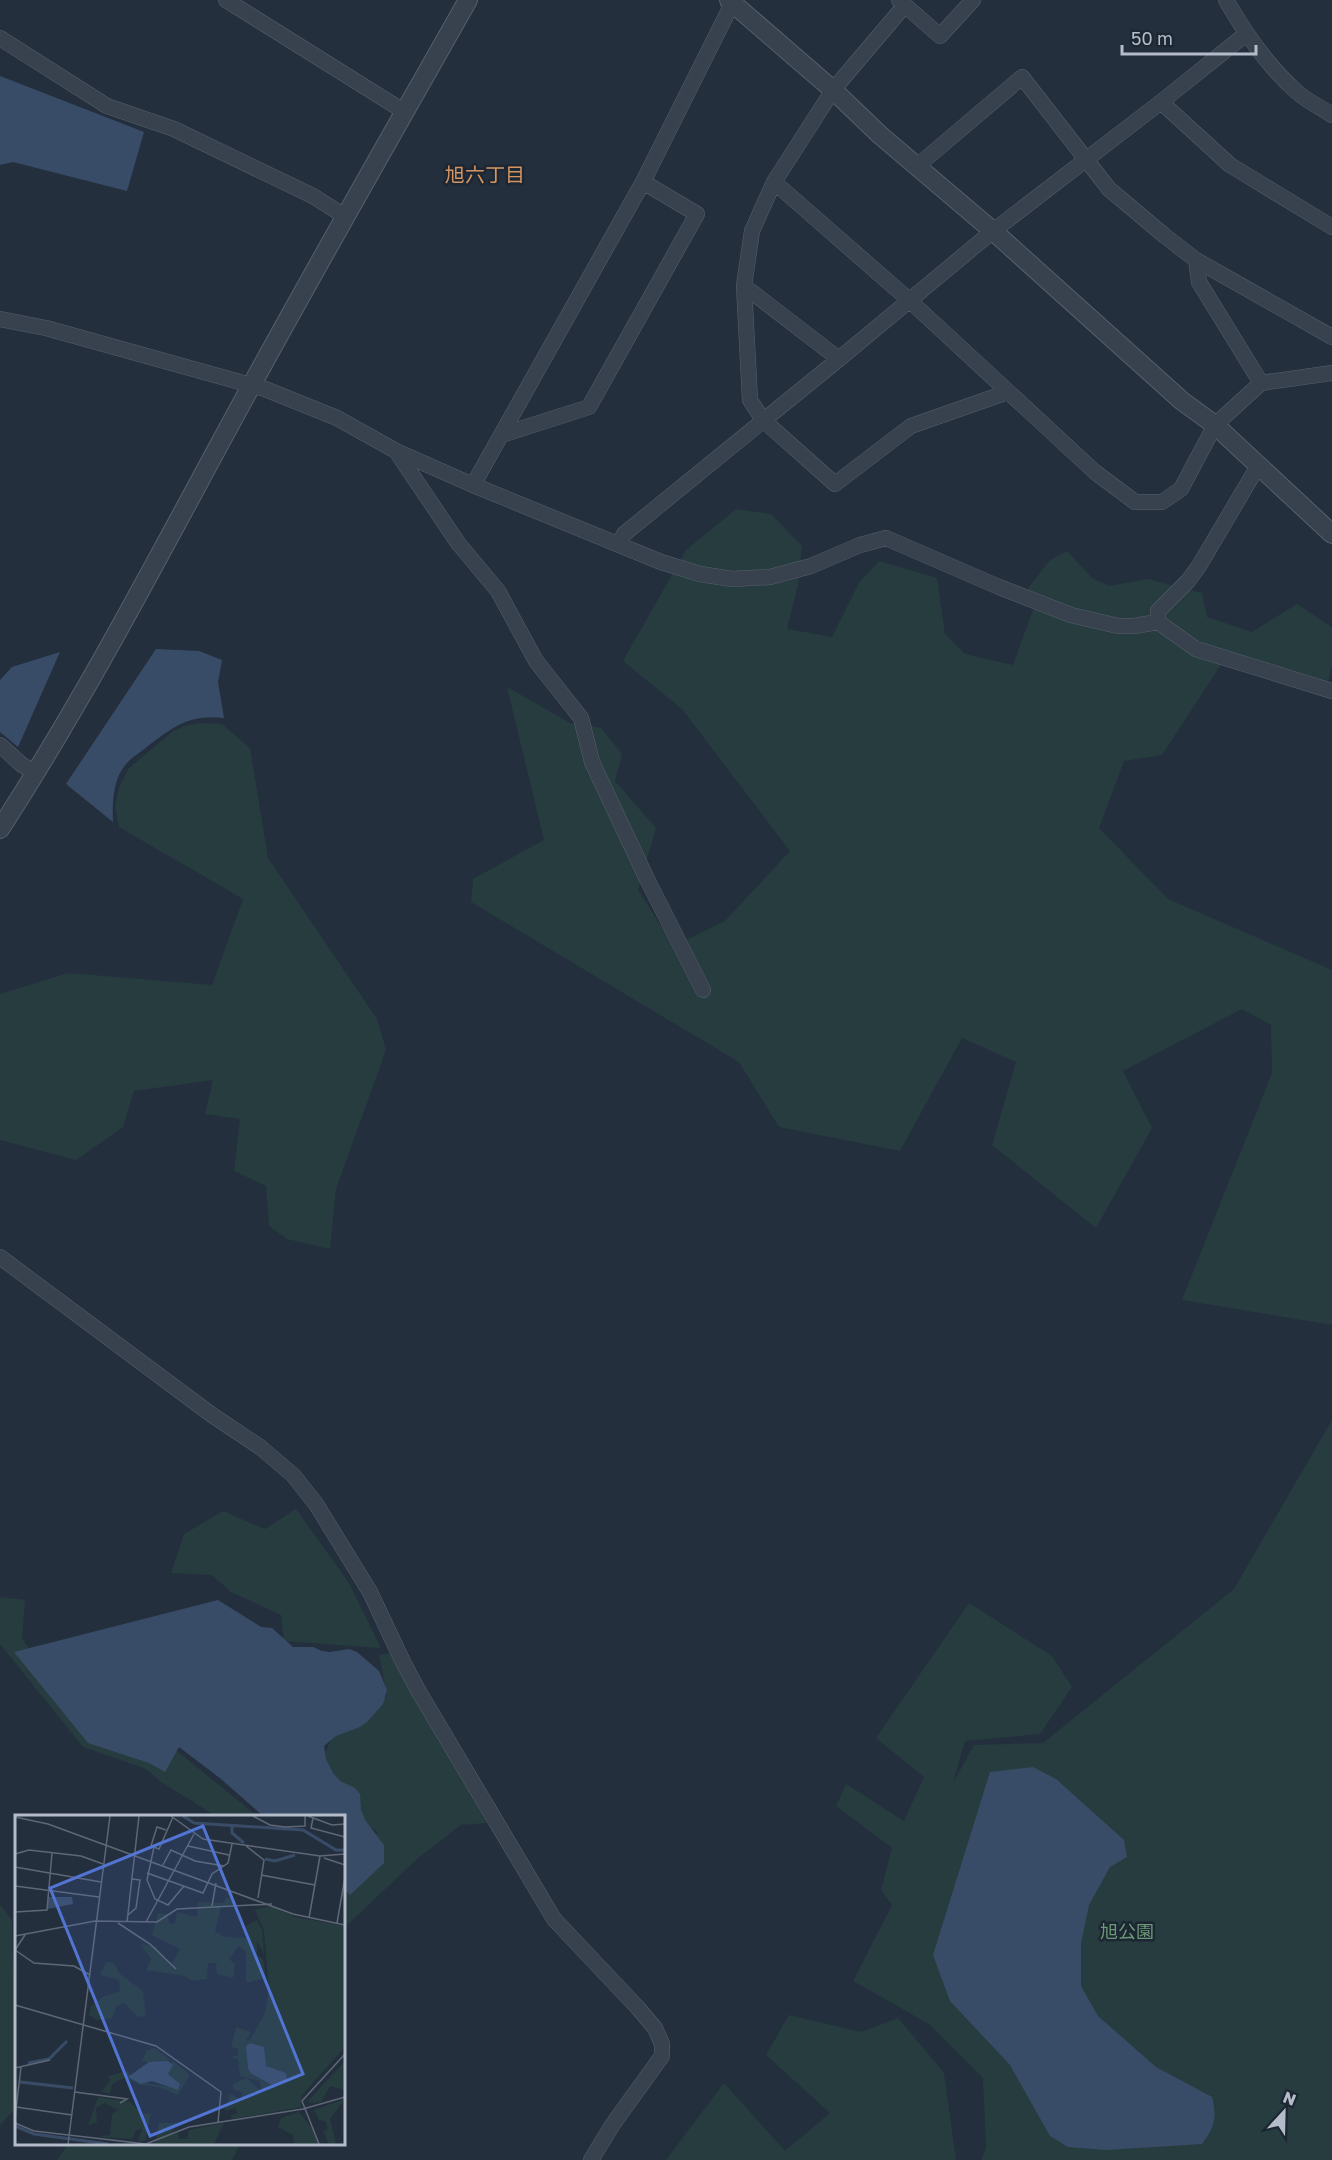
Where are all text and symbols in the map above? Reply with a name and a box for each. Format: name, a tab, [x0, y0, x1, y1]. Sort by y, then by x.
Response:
scale bar	[1122, 18, 1256, 56]
text: 50 m	[1131, 27, 1173, 49]
district label: 旭六丁目	[445, 162, 525, 186]
inset map	[15, 1815, 345, 2145]
park label: 旭公園	[1100, 1920, 1154, 1942]
north arrow	[1254, 2082, 1314, 2142]
text: N	[1280, 2087, 1299, 2110]

